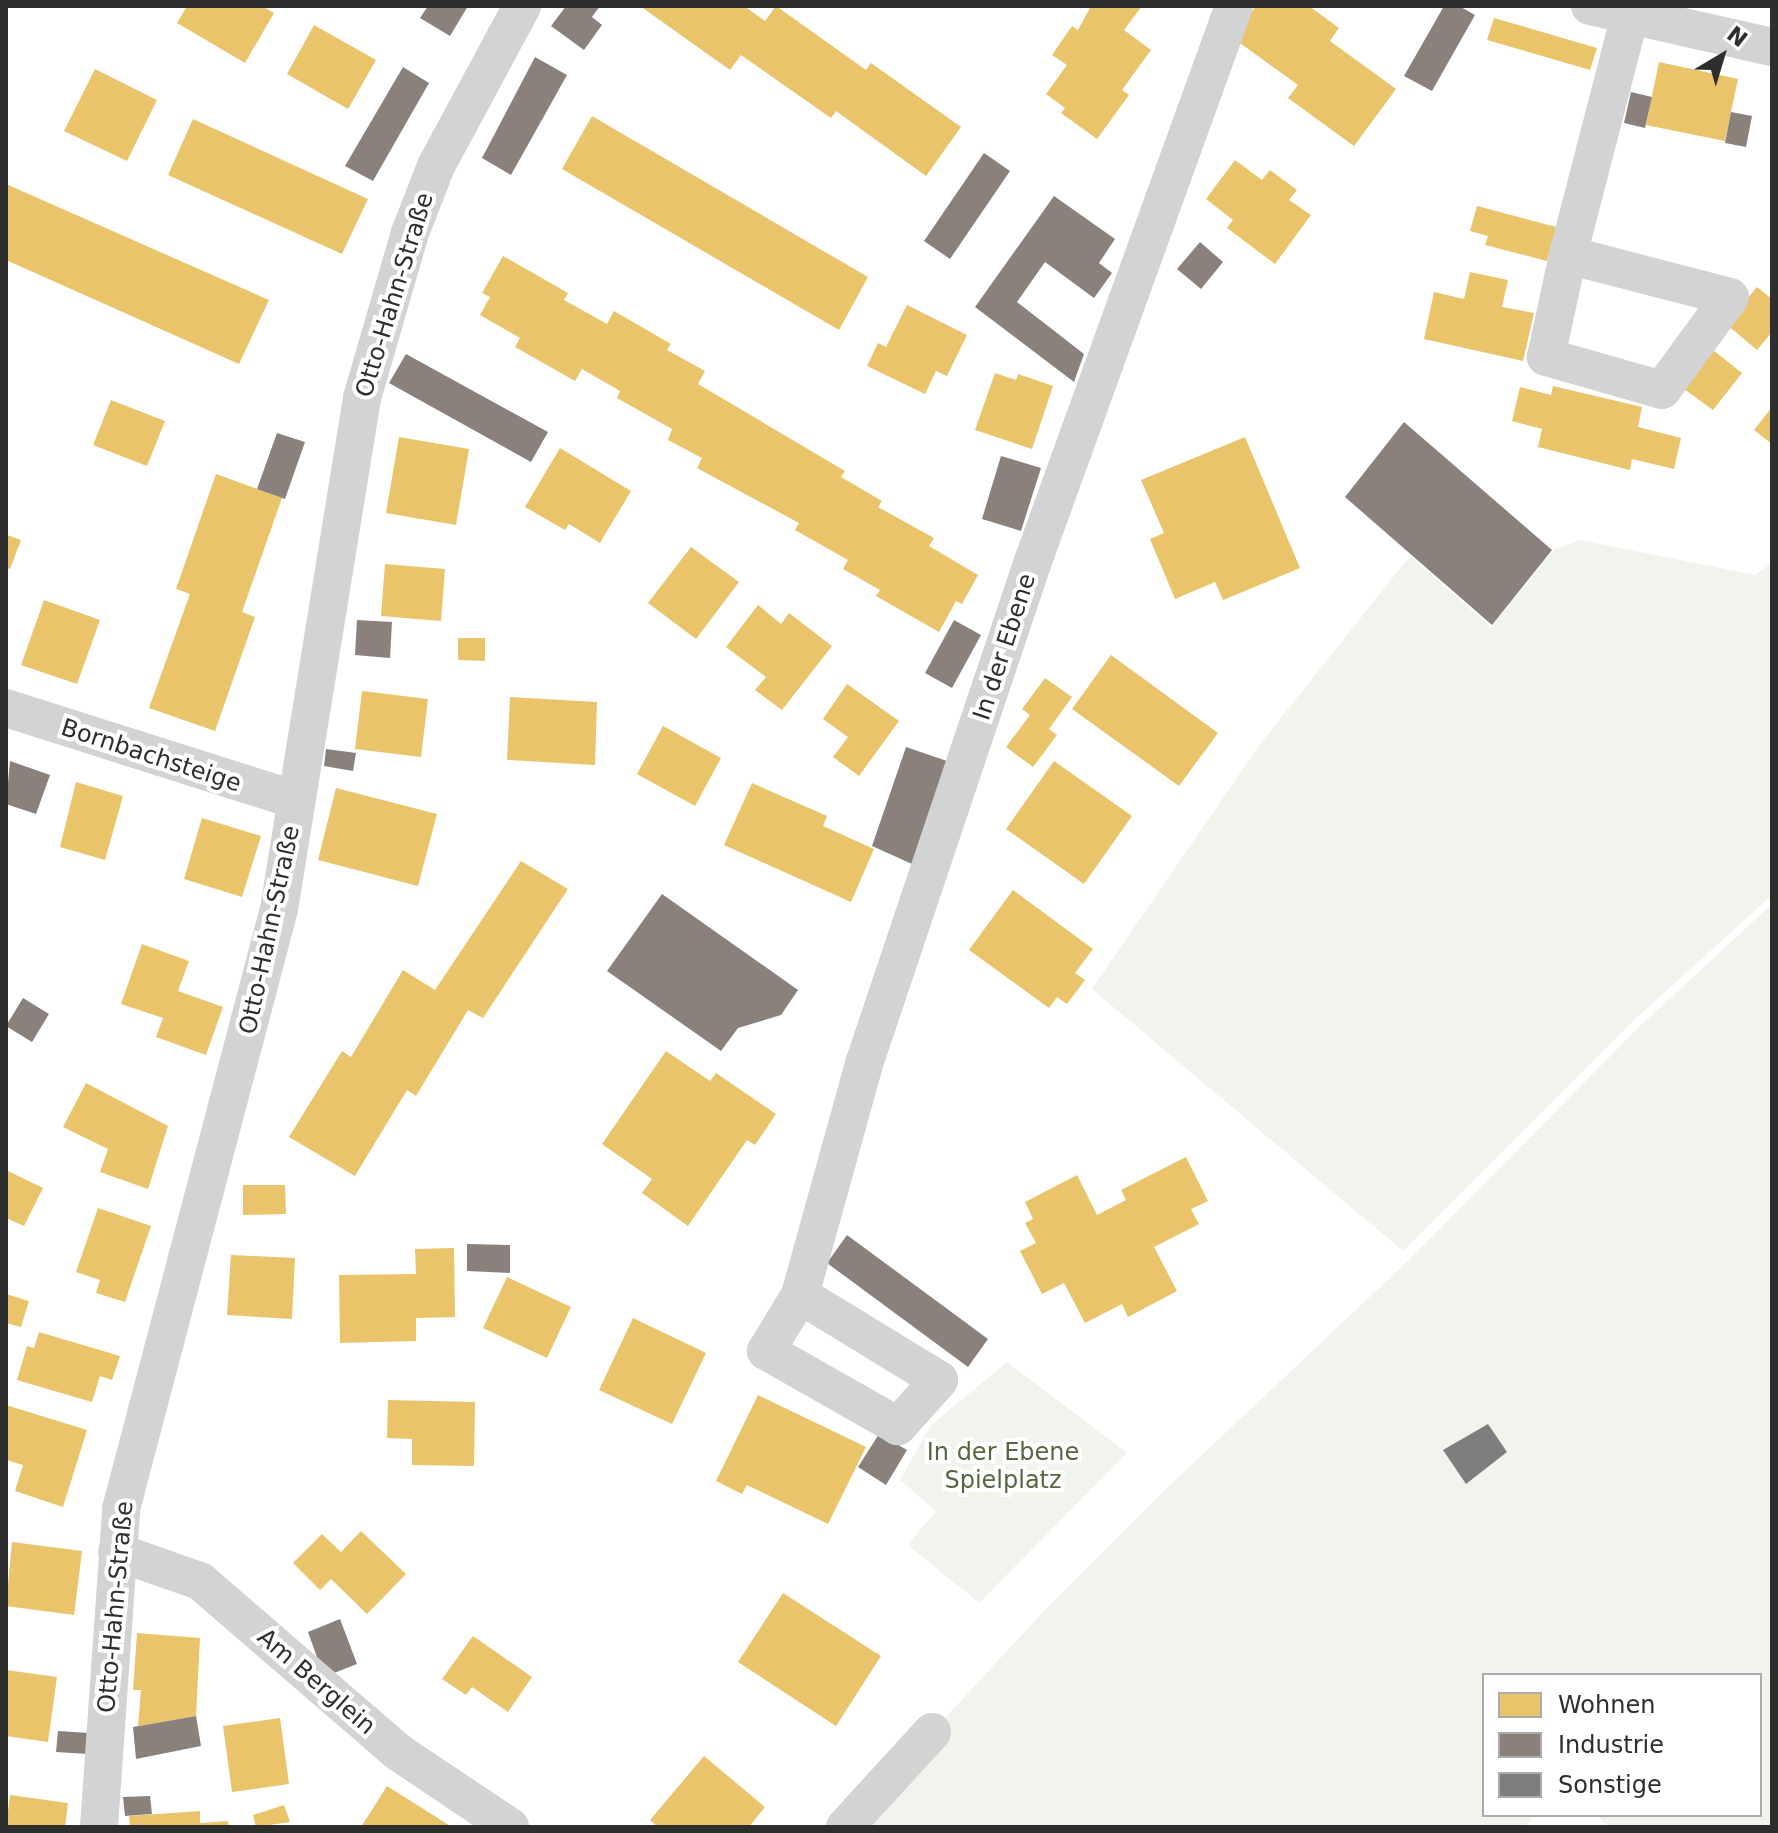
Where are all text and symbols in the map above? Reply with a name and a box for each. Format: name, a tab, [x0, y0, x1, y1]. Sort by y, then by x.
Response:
north arrow	[1682, 16, 1762, 96]
text: N	[1722, 21, 1752, 52]
street label: Otto-Hahn-Straße	[350, 189, 440, 401]
street label: In der Ebene	[968, 570, 1042, 724]
street label: Bornbachsteige	[57, 713, 245, 799]
street label: Otto-Hahn-Straße	[234, 823, 306, 1037]
park label: In der Ebene Spielplatz	[927, 1439, 1079, 1495]
street label: Otto-Hahn-Straße	[92, 1500, 140, 1714]
street label: Am Berglein	[251, 1623, 381, 1741]
legend	[1482, 1673, 1762, 1817]
text: Wohnen	[1558, 1691, 1655, 1719]
text: Industrie	[1558, 1731, 1664, 1759]
text: Sonstige	[1558, 1771, 1662, 1799]

